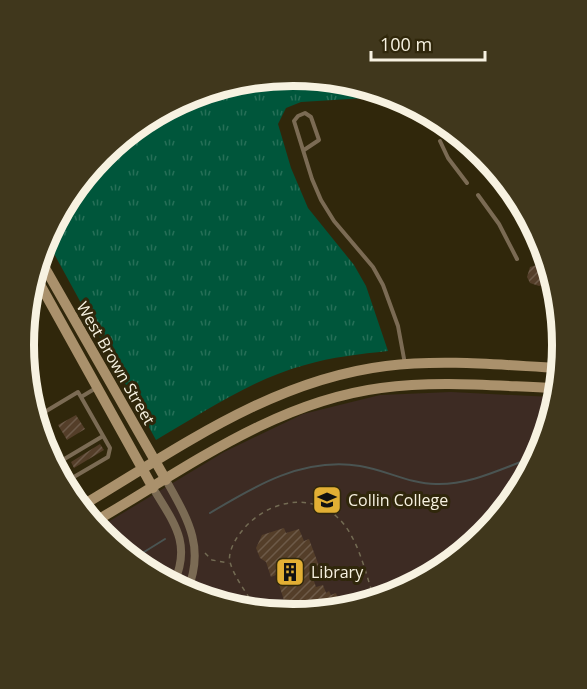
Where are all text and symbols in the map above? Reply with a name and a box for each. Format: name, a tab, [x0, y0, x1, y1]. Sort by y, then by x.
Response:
scale bar	[371, 24, 485, 62]
text: 100 m	[380, 32, 432, 56]
street label: West Brown Street	[72, 297, 160, 429]
school or university icon: Collin College	[311, 484, 343, 516]
place label: Collin College	[348, 489, 448, 511]
building icon: Library	[274, 556, 306, 588]
place label: Library	[311, 561, 364, 583]

